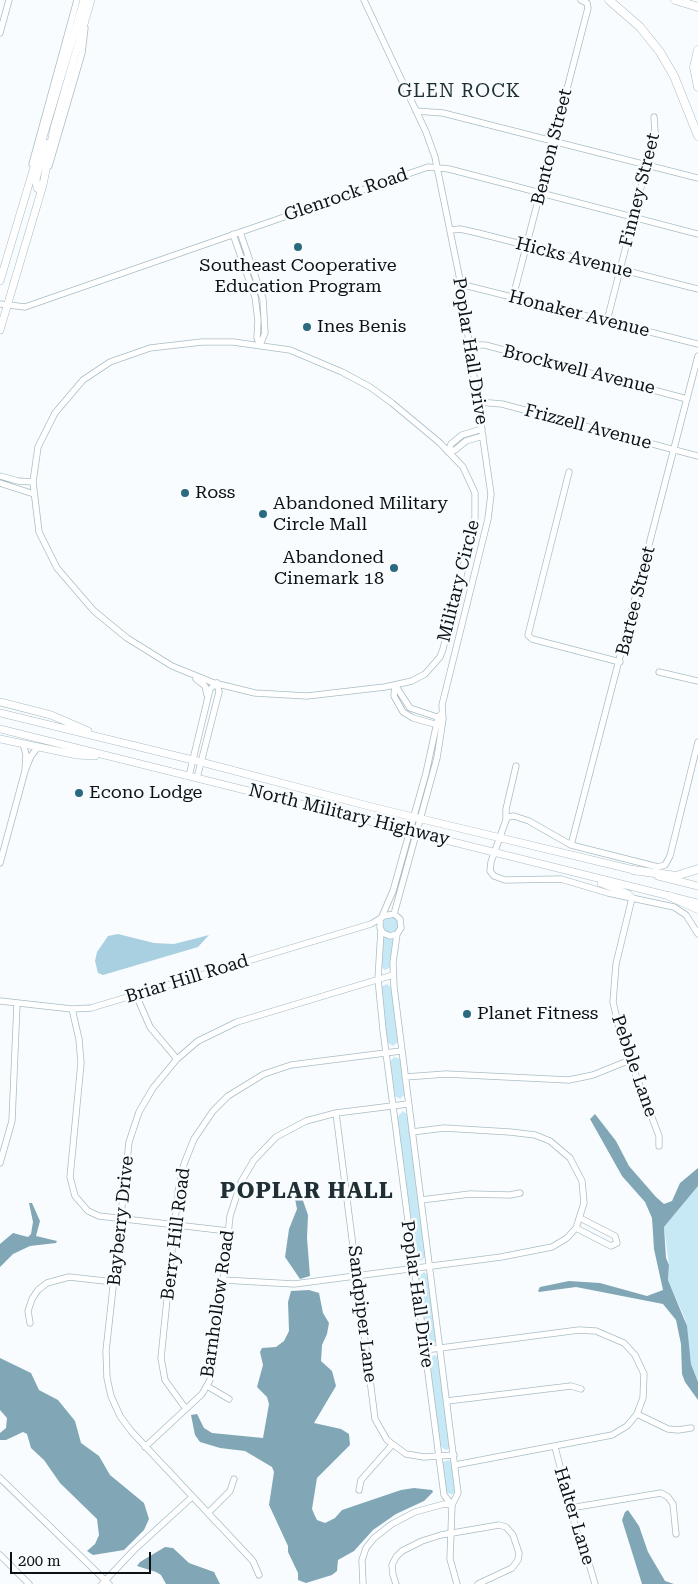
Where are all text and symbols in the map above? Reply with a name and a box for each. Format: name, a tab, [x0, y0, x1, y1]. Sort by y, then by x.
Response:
district label: GLEN ROCK	[396, 80, 522, 102]
street label: Benton Street	[527, 87, 577, 207]
street label: Finney Street	[615, 131, 665, 249]
street label: Glenrock Road	[281, 164, 411, 226]
street label: Hicks Avenue	[513, 233, 635, 283]
marker: Southeast Cooperative Education Program	[292, 241, 304, 253]
place label: Southeast Cooperative Education Program	[199, 255, 397, 298]
street label: Poplar Hall Drive	[448, 276, 492, 426]
street label: Honaker Avenue	[506, 286, 652, 342]
place label: Ines Benis	[317, 316, 406, 338]
marker: Ines Benis	[301, 321, 313, 333]
street label: Brockwell Avenue	[501, 341, 657, 399]
street label: Frizzell Avenue	[522, 400, 654, 454]
place label: Ross	[195, 482, 235, 504]
marker: Ross	[179, 487, 191, 499]
place label: Abandoned Military Circle Mall	[273, 493, 448, 536]
marker: Abandoned Military Circle Mall	[257, 508, 269, 520]
street label: Military Circle	[433, 518, 485, 644]
street label: Bartee Street	[612, 544, 660, 658]
place label: Abandoned Cinemark 18	[274, 547, 384, 590]
marker: Abandoned Cinemark 18	[388, 562, 400, 574]
street label: North Military Highway	[246, 780, 452, 850]
place label: Econo Lodge	[89, 782, 202, 804]
marker: Econo Lodge	[73, 787, 85, 799]
street label: Briar Hill Road	[123, 950, 251, 1008]
place label: Planet Fitness	[477, 1003, 598, 1025]
marker: Planet Fitness	[461, 1008, 473, 1020]
street label: Pebble Lane	[606, 1012, 662, 1120]
street label: Bayberry Drive	[103, 1155, 139, 1287]
street label: Berry Hill Road	[157, 1167, 195, 1301]
district label: POPLAR HALL	[219, 1179, 395, 1205]
street label: Poplar Hall Drive	[396, 1219, 438, 1369]
street label: Barnhollow Road	[197, 1229, 239, 1379]
street label: Sandpiper Lane	[343, 1244, 381, 1384]
street label: Halter Lane	[549, 1465, 599, 1567]
scale bar	[12, 1542, 154, 1574]
text: 200 m	[18, 1552, 61, 1570]

